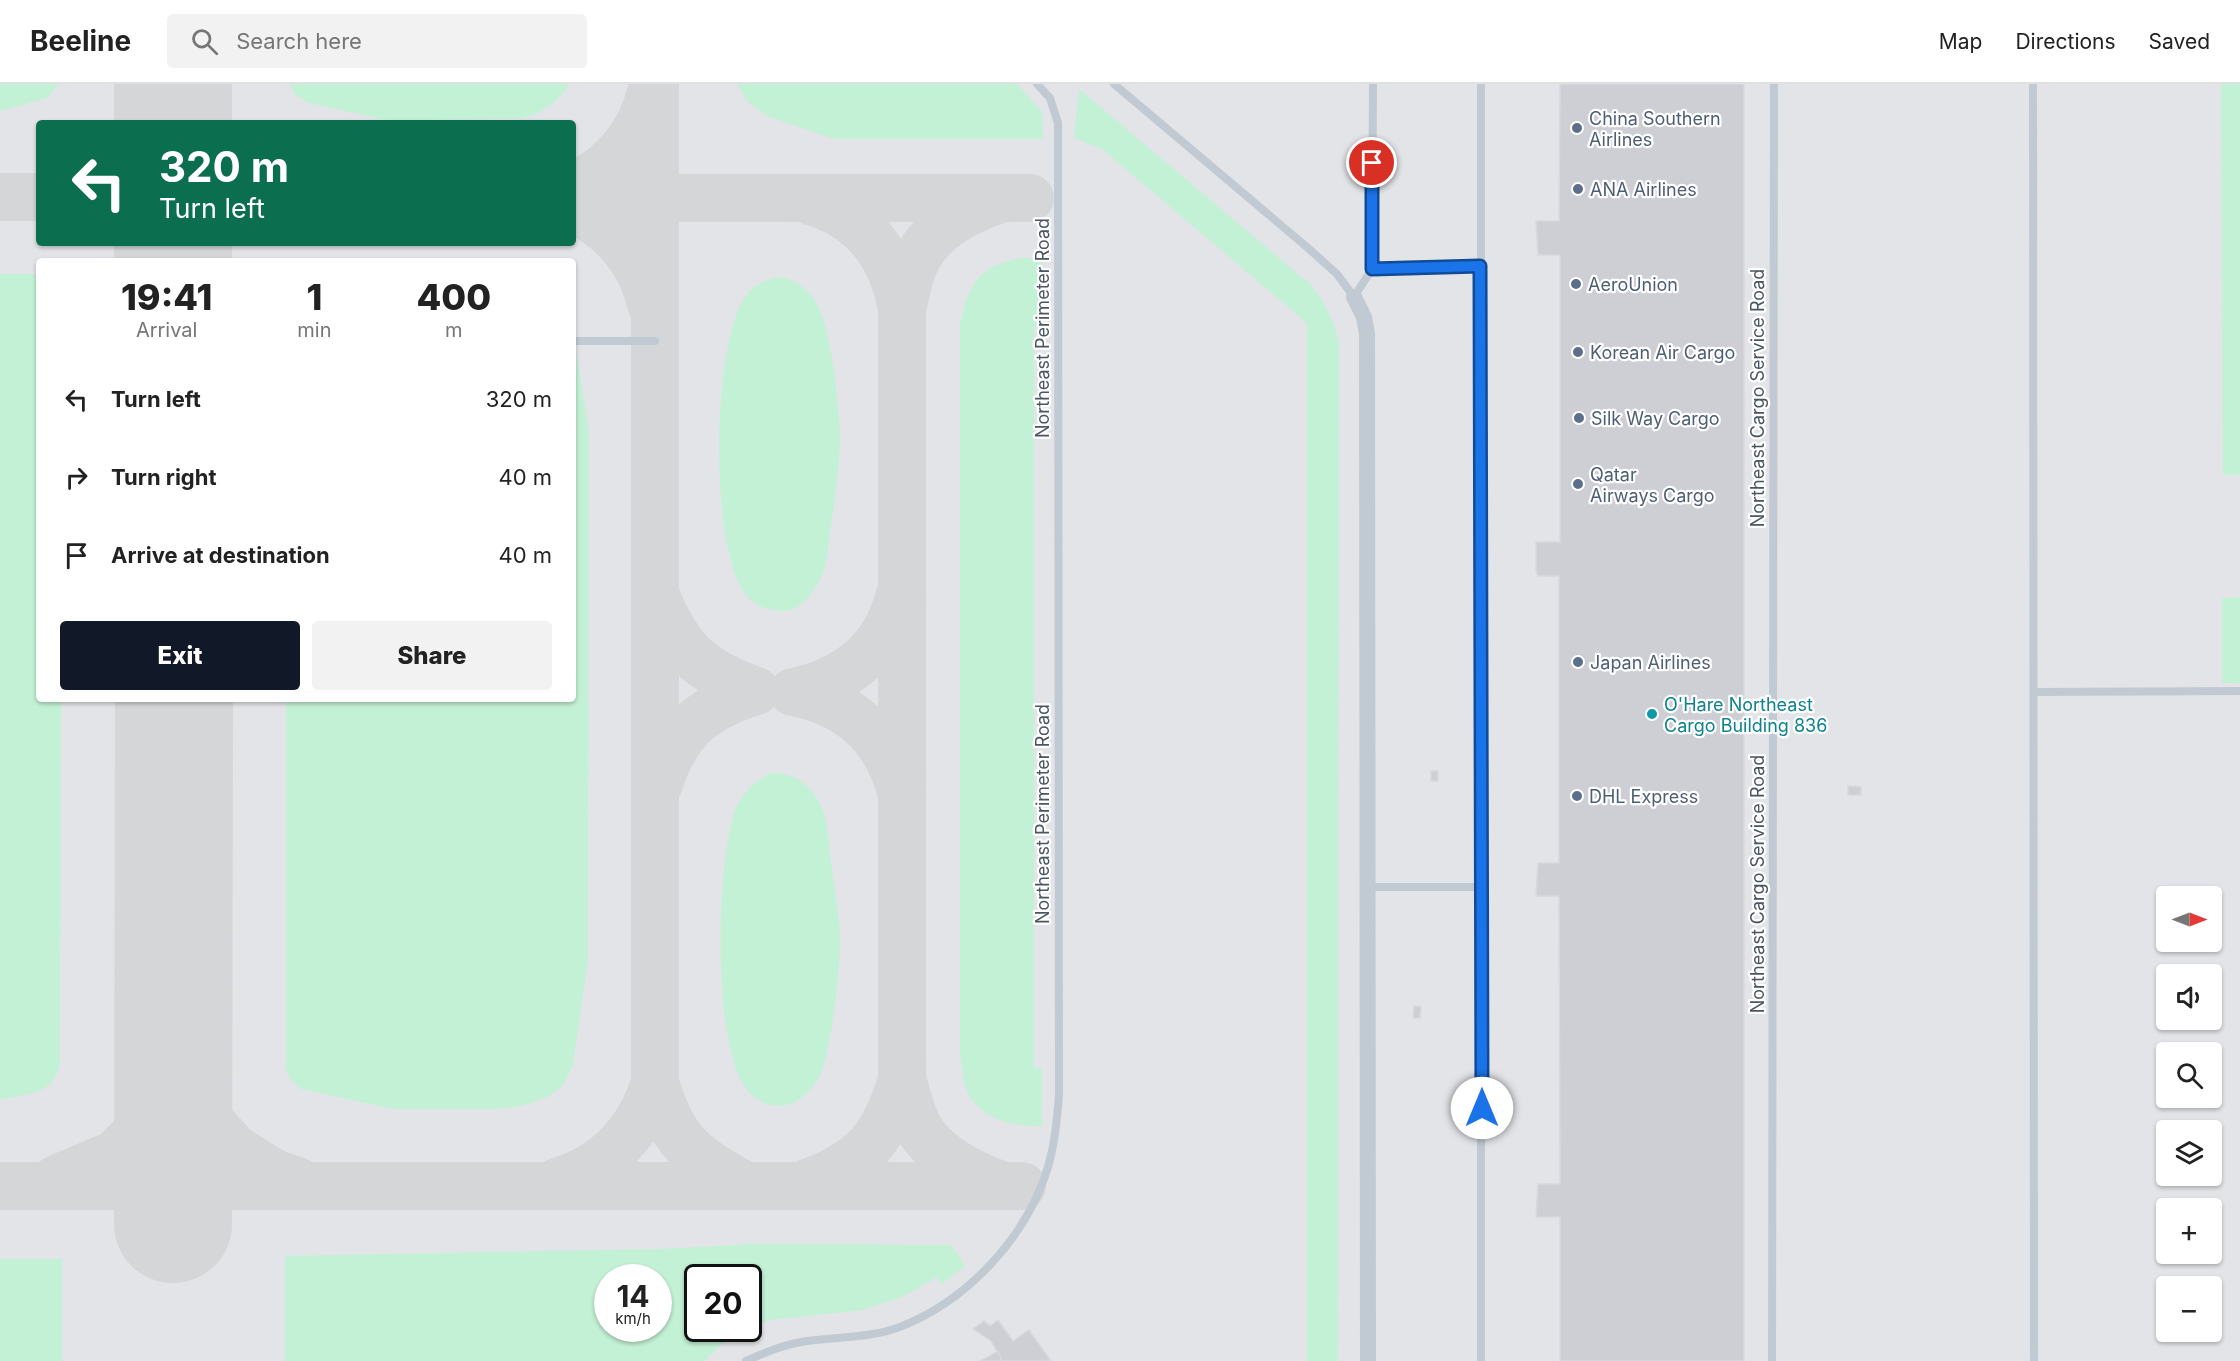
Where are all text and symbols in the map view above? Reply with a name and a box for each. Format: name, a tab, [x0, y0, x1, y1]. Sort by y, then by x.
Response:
search box	[167, 14, 587, 68]
text: Beeline	[30, 24, 131, 58]
icon: search	[188, 25, 221, 58]
text: Search here	[236, 28, 362, 54]
text: Map	[1939, 29, 1982, 54]
text: Directions	[2015, 29, 2116, 54]
text: Saved	[2149, 29, 2210, 54]
place label: China Southern Airlines	[1589, 108, 1721, 150]
marker: China Southern Airlines	[1570, 121, 1584, 135]
pin	[1346, 137, 1397, 188]
text: 320 m	[159, 141, 289, 192]
icon: left	[60, 144, 138, 222]
icon: arrive	[1355, 146, 1388, 179]
place label: ANA Airlines	[1590, 179, 1697, 200]
marker: ANA Airlines	[1571, 182, 1585, 196]
text: Turn left	[159, 192, 265, 225]
street label: Northeast Perimeter Road	[1032, 218, 1053, 438]
street label: Northeast Cargo Service Road	[1747, 269, 1768, 527]
place label: AeroUnion	[1588, 274, 1678, 295]
text: 19:41	[121, 275, 212, 319]
text: 1	[306, 275, 322, 319]
text: 400	[416, 275, 491, 319]
marker: AeroUnion	[1569, 277, 1583, 291]
text: Arrival	[136, 318, 197, 342]
text: min	[297, 318, 332, 342]
text: m	[445, 318, 463, 342]
place label: Korean Air Cargo	[1590, 342, 1735, 363]
marker: Korean Air Cargo	[1571, 345, 1585, 359]
icon: left	[60, 383, 93, 416]
text: Turn left	[111, 386, 201, 412]
text: 320 m	[486, 386, 552, 412]
place label: Silk Way Cargo	[1591, 408, 1720, 429]
marker: Silk Way Cargo	[1572, 411, 1586, 425]
icon: right	[60, 461, 93, 494]
text: Turn right	[111, 464, 217, 490]
text: 40 m	[498, 464, 552, 490]
place label: Qatar Airways Cargo	[1590, 464, 1715, 506]
marker: Qatar Airways Cargo	[1571, 477, 1585, 491]
icon: arrive	[60, 539, 93, 572]
text: Arrive at destination	[111, 542, 330, 568]
text: 40 m	[498, 542, 552, 568]
button: Exit	[60, 621, 300, 690]
button: Share	[312, 621, 552, 690]
place label: Japan Airlines	[1590, 652, 1711, 673]
marker: Japan Airlines	[1571, 655, 1585, 669]
place label: O'Hare Northeast Cargo Building 836	[1664, 694, 1827, 736]
street label: Northeast Perimeter Road	[1032, 704, 1053, 924]
marker: O'Hare Northeast Cargo Building 836	[1645, 707, 1659, 721]
street label: Northeast Cargo Service Road	[1747, 755, 1768, 1013]
place label: DHL Express	[1589, 786, 1698, 807]
marker: DHL Express	[1570, 789, 1584, 803]
north arrow	[2156, 886, 2222, 952]
map controls	[2156, 886, 2222, 1342]
button: sound	[2156, 964, 2222, 1030]
button: search	[2156, 1042, 2222, 1108]
position arrow	[1450, 1076, 1514, 1140]
button: layers	[2156, 1120, 2222, 1186]
button: +	[2156, 1198, 2222, 1264]
speed limit sign: 20	[684, 1264, 762, 1342]
button: −	[2156, 1276, 2222, 1342]
text: 14	[616, 1278, 650, 1314]
text: km/h	[615, 1309, 651, 1328]

